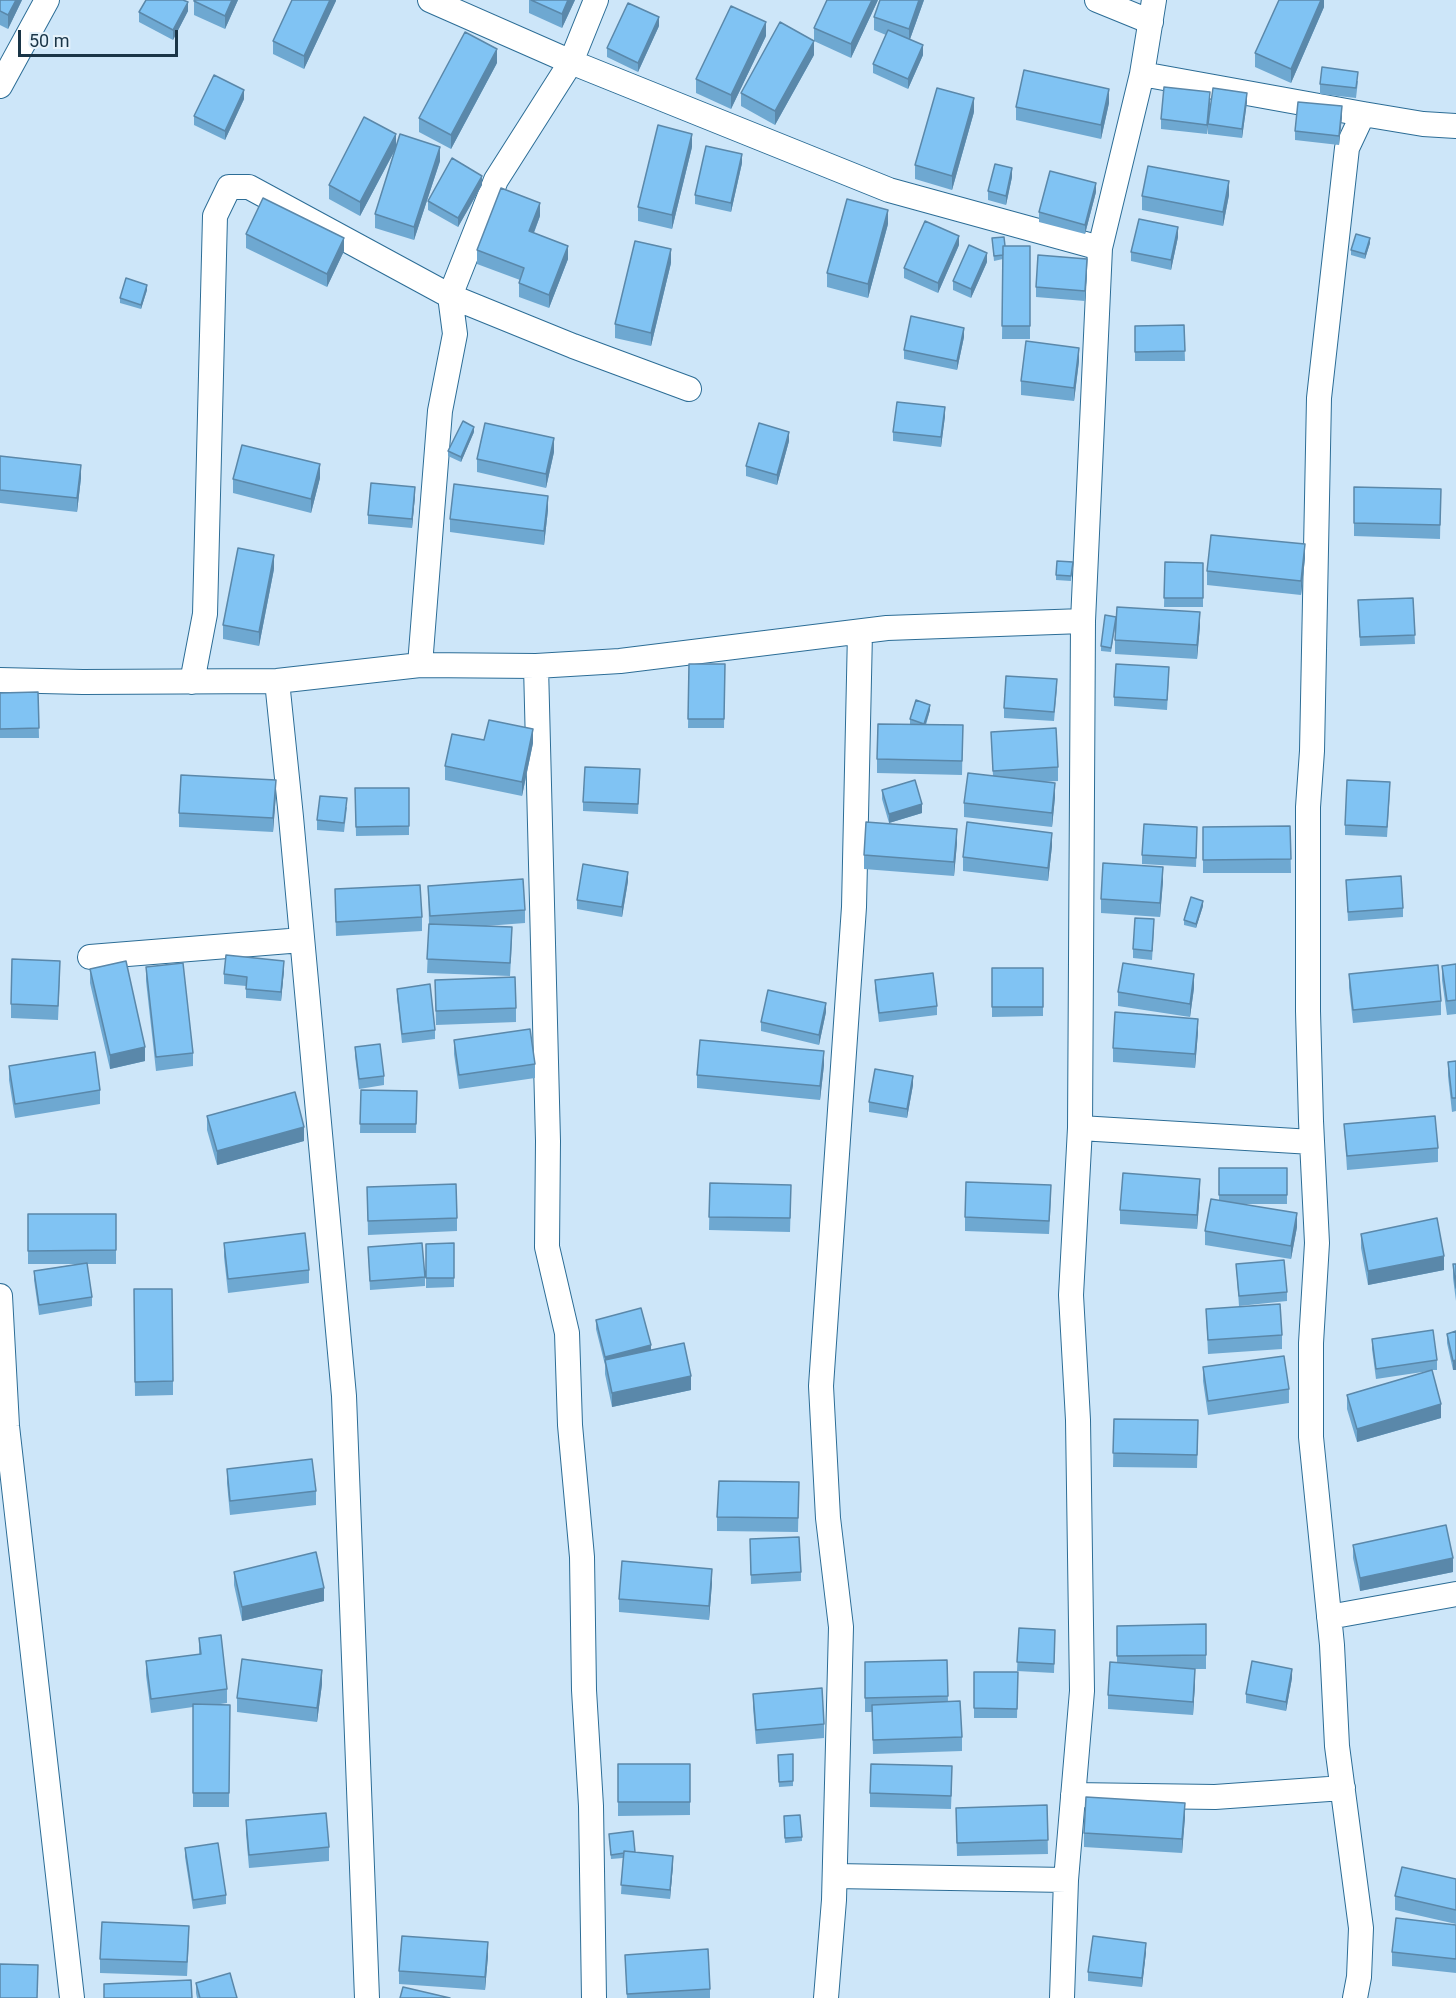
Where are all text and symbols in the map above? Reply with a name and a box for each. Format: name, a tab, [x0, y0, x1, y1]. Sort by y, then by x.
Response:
scale bar	[21, 18, 182, 56]
text: 50 m	[29, 30, 69, 51]

